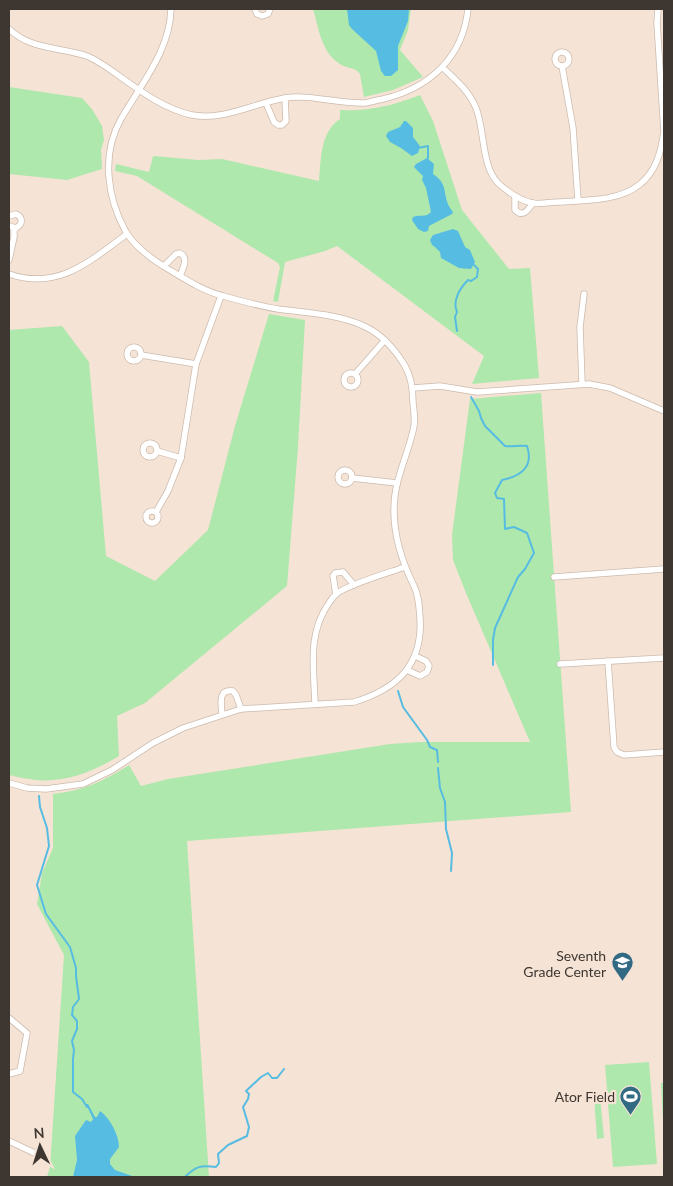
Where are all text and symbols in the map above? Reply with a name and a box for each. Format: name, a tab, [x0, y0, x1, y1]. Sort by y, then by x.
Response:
place label: Seventh Grade Center	[523, 947, 606, 980]
school or university icon: Seventh Grade Center	[610, 951, 634, 982]
sports icon: Ator Field	[619, 1084, 643, 1115]
place label: Ator Field	[555, 1088, 615, 1105]
north arrow	[15, 1121, 65, 1171]
text: N	[33, 1124, 45, 1141]

